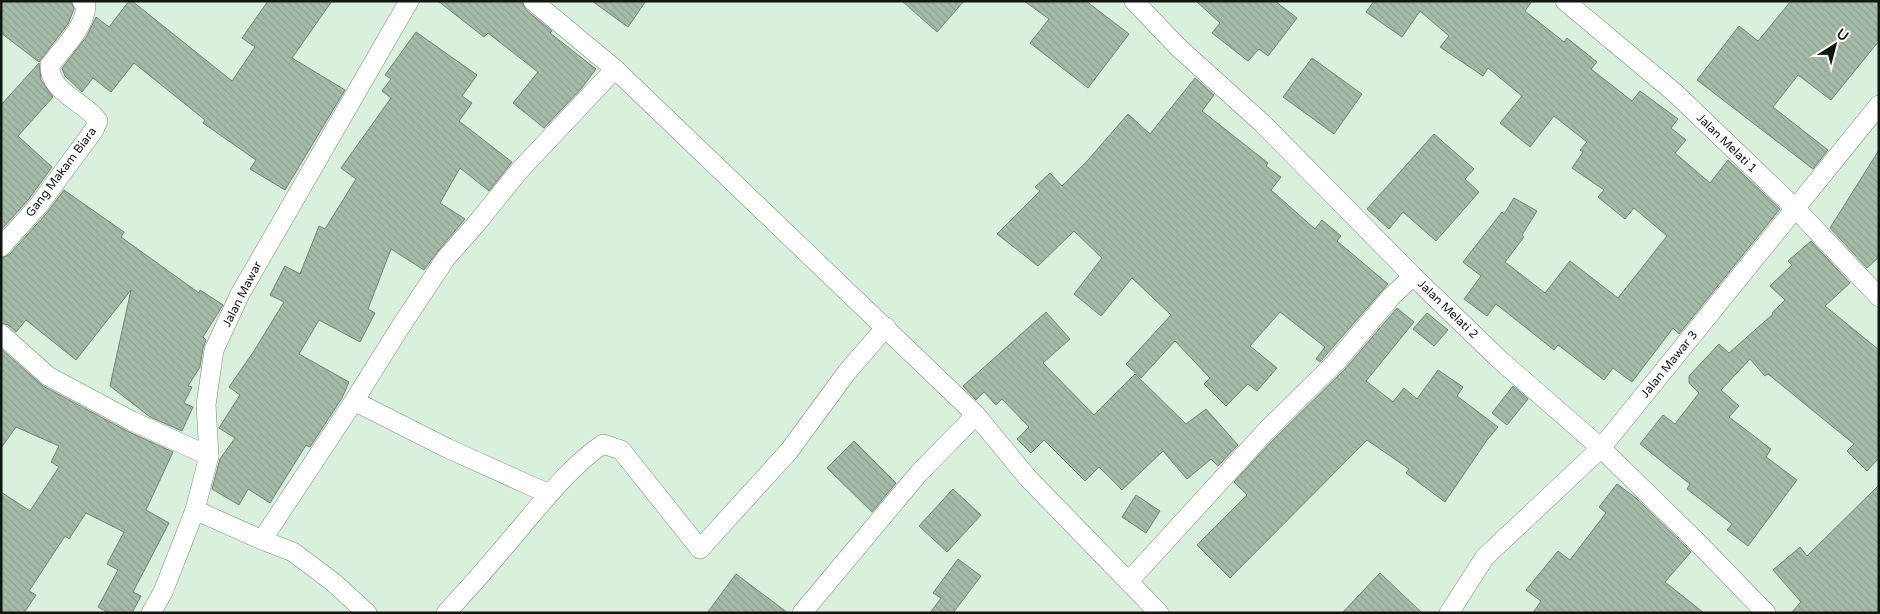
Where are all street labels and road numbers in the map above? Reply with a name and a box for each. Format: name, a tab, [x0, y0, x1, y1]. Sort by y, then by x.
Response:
street label: Jalan Melati 1	[1694, 111, 1760, 175]
street label: Gang Makam Biara	[23, 124, 99, 220]
street label: Jalan Mawar	[220, 259, 265, 329]
street label: Jalan Melati 2	[1415, 277, 1481, 341]
street label: Jalan Mawar 3	[1638, 328, 1700, 400]

